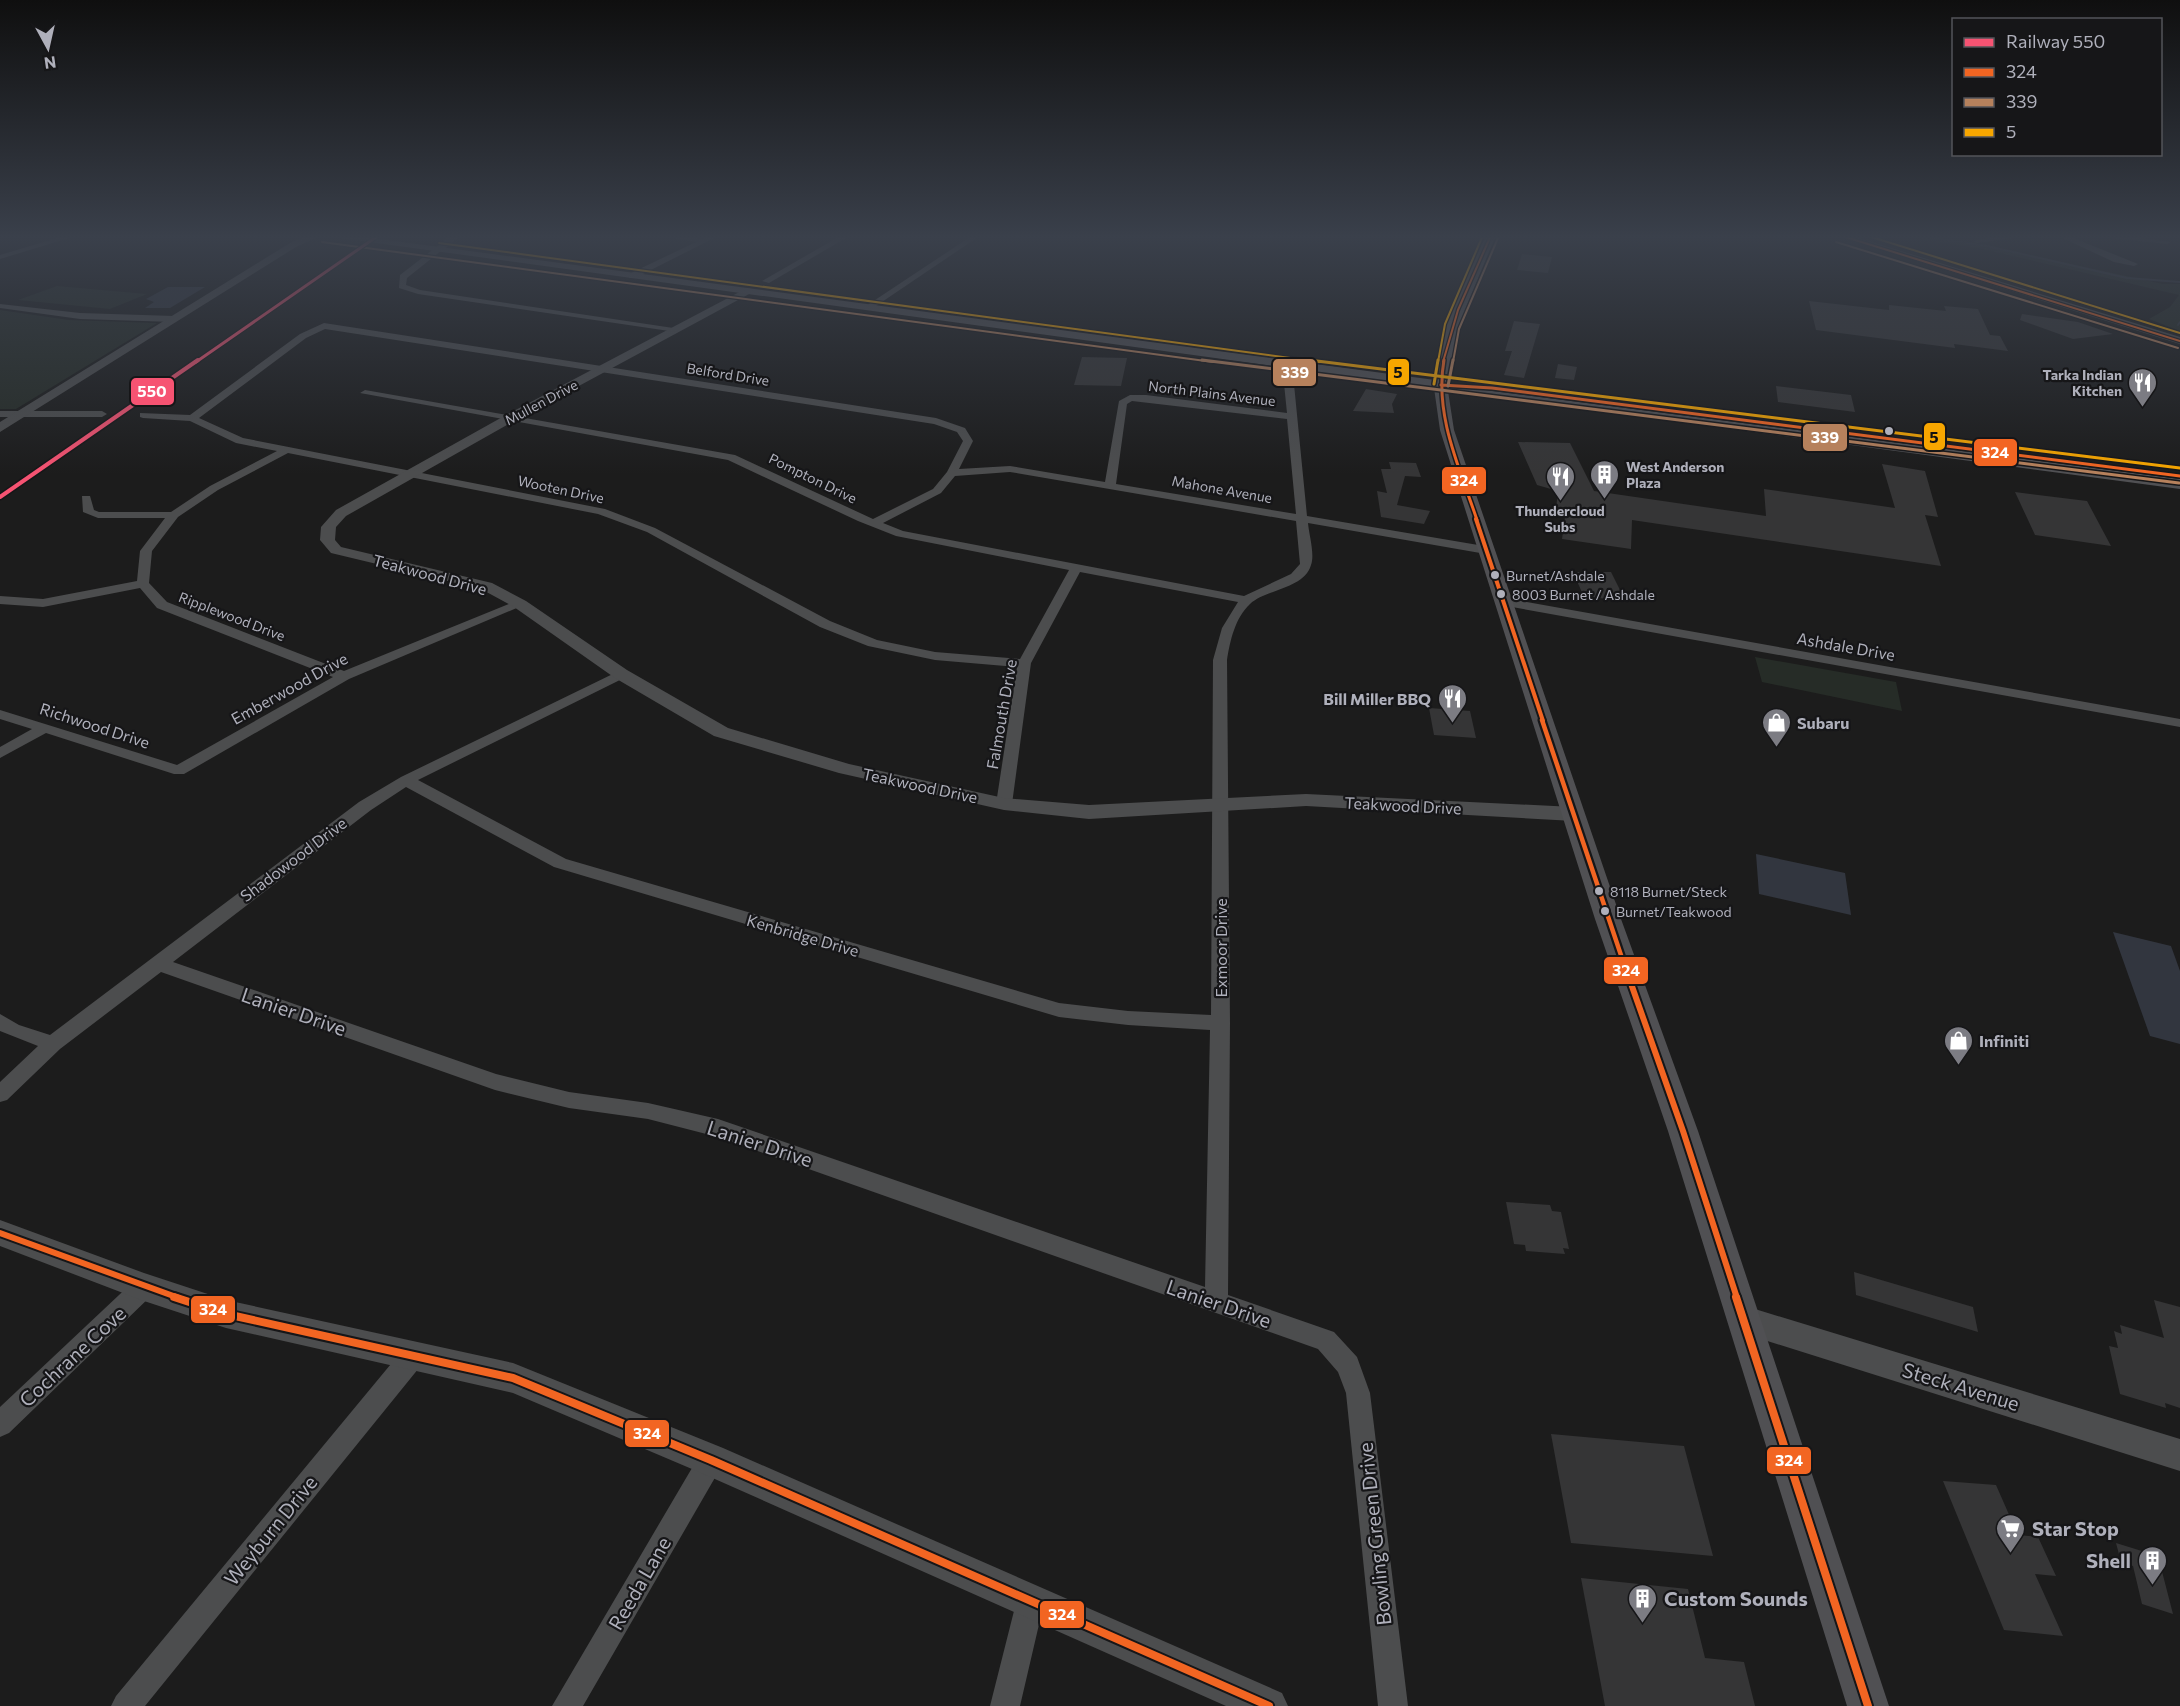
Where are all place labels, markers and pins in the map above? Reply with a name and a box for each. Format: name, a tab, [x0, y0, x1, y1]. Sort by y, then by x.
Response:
place label: Tarka Indian Kitchen	[2043, 366, 2122, 399]
restaurant icon: Tarka Indian Kitchen	[2127, 366, 2159, 408]
unlabelled marker	[1883, 425, 1895, 437]
building icon: West Anderson Plaza	[1589, 458, 1621, 500]
place label: West Anderson Plaza	[1626, 458, 1724, 491]
restaurant icon: Thundercloud Subs	[1544, 460, 1576, 502]
place label: Thundercloud Subs	[1515, 502, 1605, 535]
place label: Burnet/Ashdale	[1506, 567, 1605, 584]
marker: Burnet/Ashdale	[1489, 569, 1501, 581]
place label: 8003 Burnet / Ashdale	[1512, 586, 1655, 603]
marker: 8003 Burnet / Ashdale	[1495, 588, 1507, 600]
restaurant icon: Bill Miller BBQ	[1436, 682, 1468, 724]
place label: Bill Miller BBQ	[1323, 689, 1431, 708]
shop icon: Subaru	[1760, 706, 1792, 748]
place label: Subaru	[1797, 713, 1849, 732]
place label: 8118 Burnet/Steck	[1610, 883, 1727, 900]
marker: 8118 Burnet/Steck	[1593, 885, 1605, 897]
place label: Burnet/Teakwood	[1616, 903, 1732, 920]
marker: Burnet/Teakwood	[1599, 905, 1611, 917]
shop icon: Infiniti	[1942, 1024, 1974, 1066]
place label: Infiniti	[1979, 1031, 2029, 1050]
supermarket icon: Star Stop	[1995, 1512, 2027, 1554]
place label: Star Stop	[2032, 1516, 2119, 1540]
building icon: Shell	[2136, 1544, 2168, 1586]
place label: Shell	[2086, 1548, 2131, 1572]
building icon: Custom Sounds	[1627, 1582, 1659, 1624]
place label: Custom Sounds	[1664, 1586, 1808, 1610]

